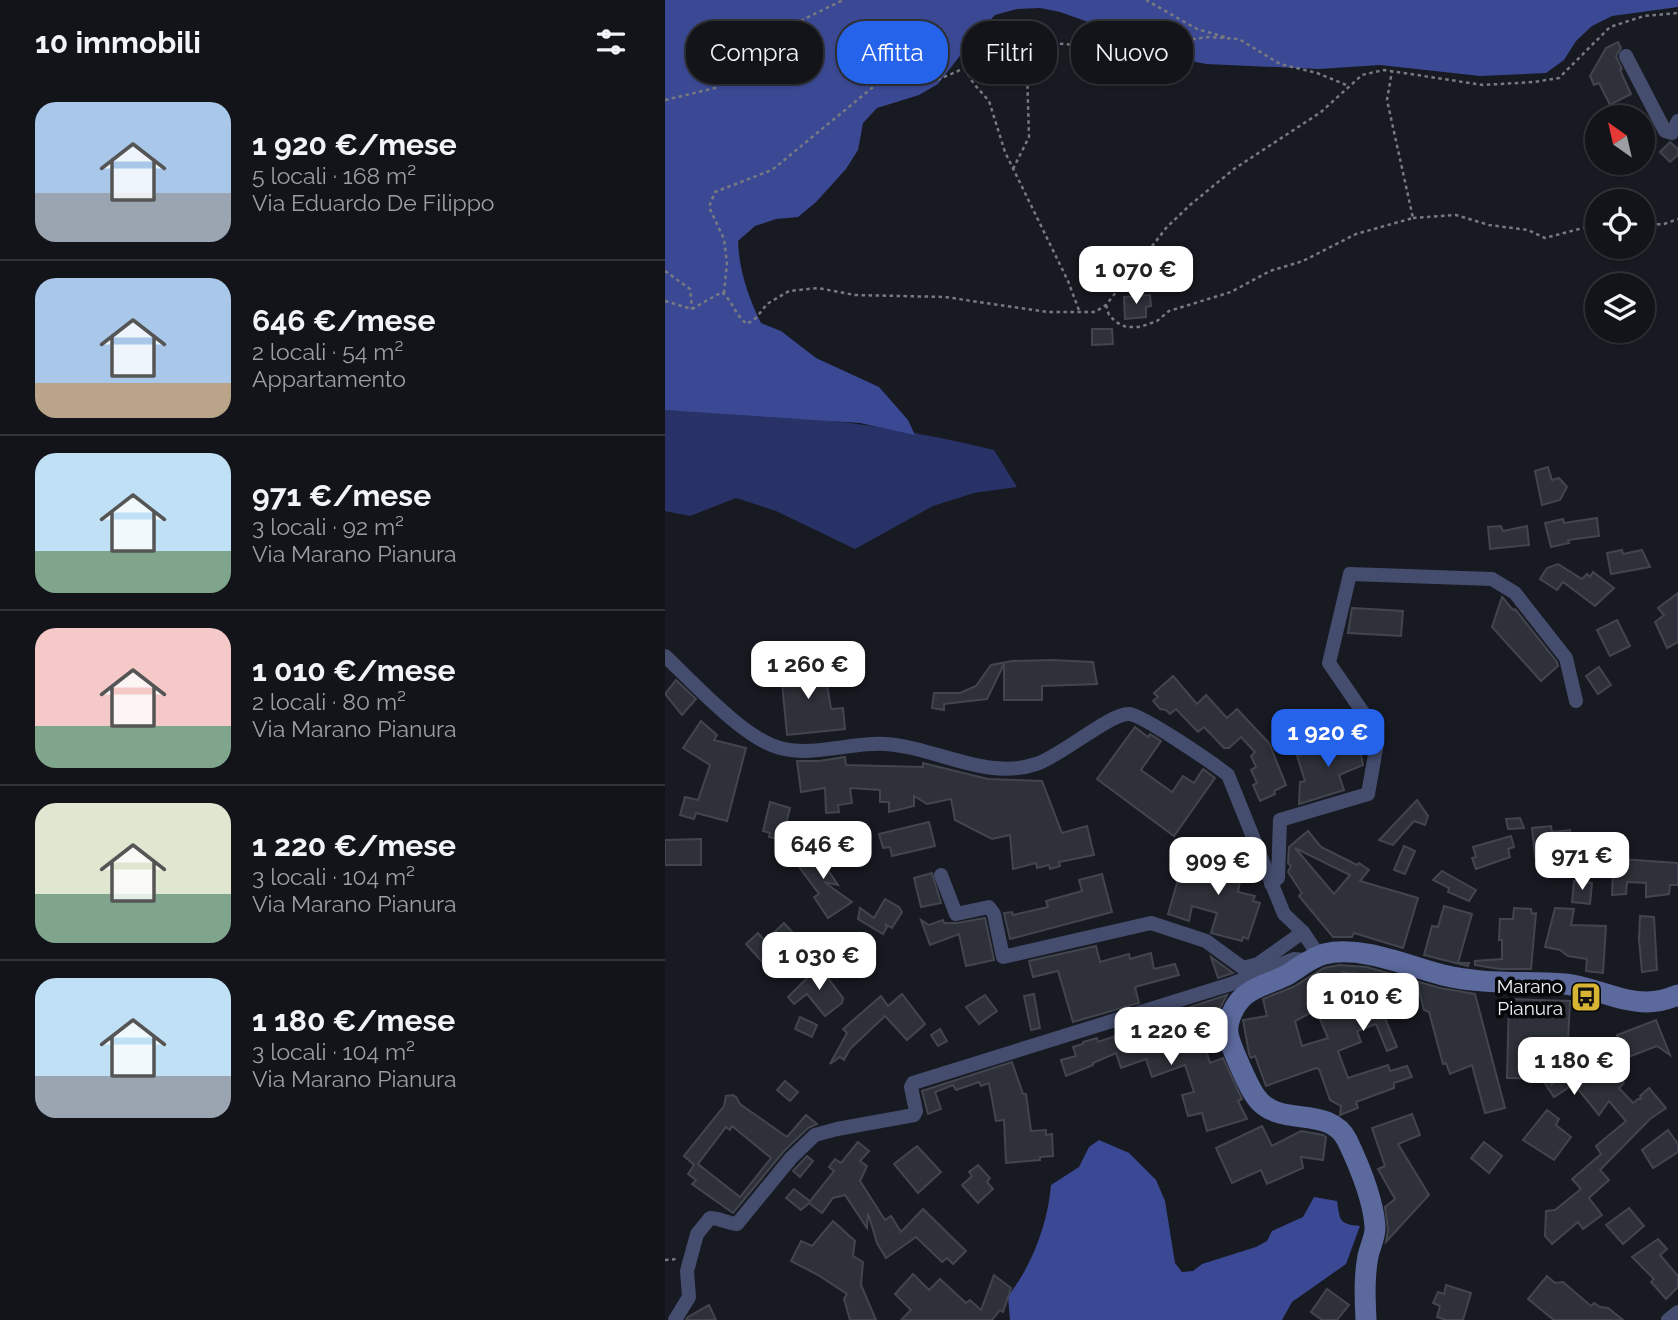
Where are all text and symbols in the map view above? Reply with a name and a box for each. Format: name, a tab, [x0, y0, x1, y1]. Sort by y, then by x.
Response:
chip: Compra	[686, 21, 823, 84]
chip: Affitta	[837, 21, 948, 84]
chip: Filtri	[962, 21, 1057, 84]
chip: Nuovo	[1071, 21, 1193, 84]
icon: filters	[592, 23, 630, 61]
text: 10 immobili	[35, 25, 201, 60]
north arrow	[1585, 105, 1655, 175]
map controls	[1585, 105, 1655, 343]
text: 1 920 €/mese	[252, 127, 457, 162]
icon: home	[91, 130, 175, 214]
text: 5 locali · 168 m²	[252, 162, 416, 189]
text: Via Eduardo De Filippo	[252, 189, 495, 216]
button: locate	[1585, 189, 1655, 259]
pin: 1 070 €	[1071, 246, 1201, 306]
text: 1 070 €	[1095, 255, 1177, 282]
button: layers	[1585, 273, 1655, 343]
text: 646 €/mese	[252, 303, 435, 338]
icon: home	[91, 306, 175, 390]
text: 2 locali · 54 m²	[252, 338, 403, 365]
text: Appartamento	[252, 365, 406, 392]
text: 971 €/mese	[252, 478, 431, 513]
icon: home	[91, 481, 175, 565]
text: 3 locali · 92 m²	[252, 513, 404, 540]
text: Via Marano Pianura	[252, 540, 457, 567]
pin: 1 260 €	[743, 642, 873, 701]
text: 1 260 €	[767, 650, 849, 677]
text: 1 010 €/mese	[252, 653, 456, 688]
icon: home	[91, 656, 175, 740]
text: 2 locali · 80 m²	[252, 688, 406, 715]
pin: 1 920 €	[1263, 710, 1393, 769]
text: Via Marano Pianura	[252, 715, 457, 742]
text: 1 920 €	[1287, 718, 1369, 745]
pin: 646 €	[774, 822, 872, 881]
text: 1 220 €/mese	[252, 828, 456, 863]
text: 646 €	[791, 830, 855, 857]
icon: home	[91, 831, 175, 915]
pin: 971 €	[1533, 832, 1631, 892]
pin: 909 €	[1169, 838, 1267, 897]
text: 971 €	[1551, 841, 1613, 868]
text: 909 €	[1185, 846, 1251, 873]
text: 3 locali · 104 m²	[252, 863, 415, 890]
text: Via Marano Pianura	[252, 890, 457, 917]
pin: 1 030 €	[754, 932, 884, 992]
text: 1 030 €	[778, 941, 860, 968]
pin: 1 010 €	[1298, 974, 1428, 1033]
place label: Marano Pianura	[1497, 975, 1563, 1019]
bus stop icon: Marano Pianura	[1569, 980, 1603, 1014]
text: 1 010 €	[1323, 982, 1403, 1009]
text: 1 180 €/mese	[252, 1003, 455, 1038]
icon: home	[91, 1006, 175, 1090]
pin: 1 220 €	[1106, 1007, 1236, 1067]
text: 1 220 €	[1131, 1016, 1211, 1043]
text: 3 locali · 104 m²	[252, 1038, 415, 1065]
pin: 1 180 €	[1509, 1038, 1639, 1097]
text: 1 180 €	[1534, 1046, 1614, 1073]
text: Via Marano Pianura	[252, 1065, 457, 1092]

